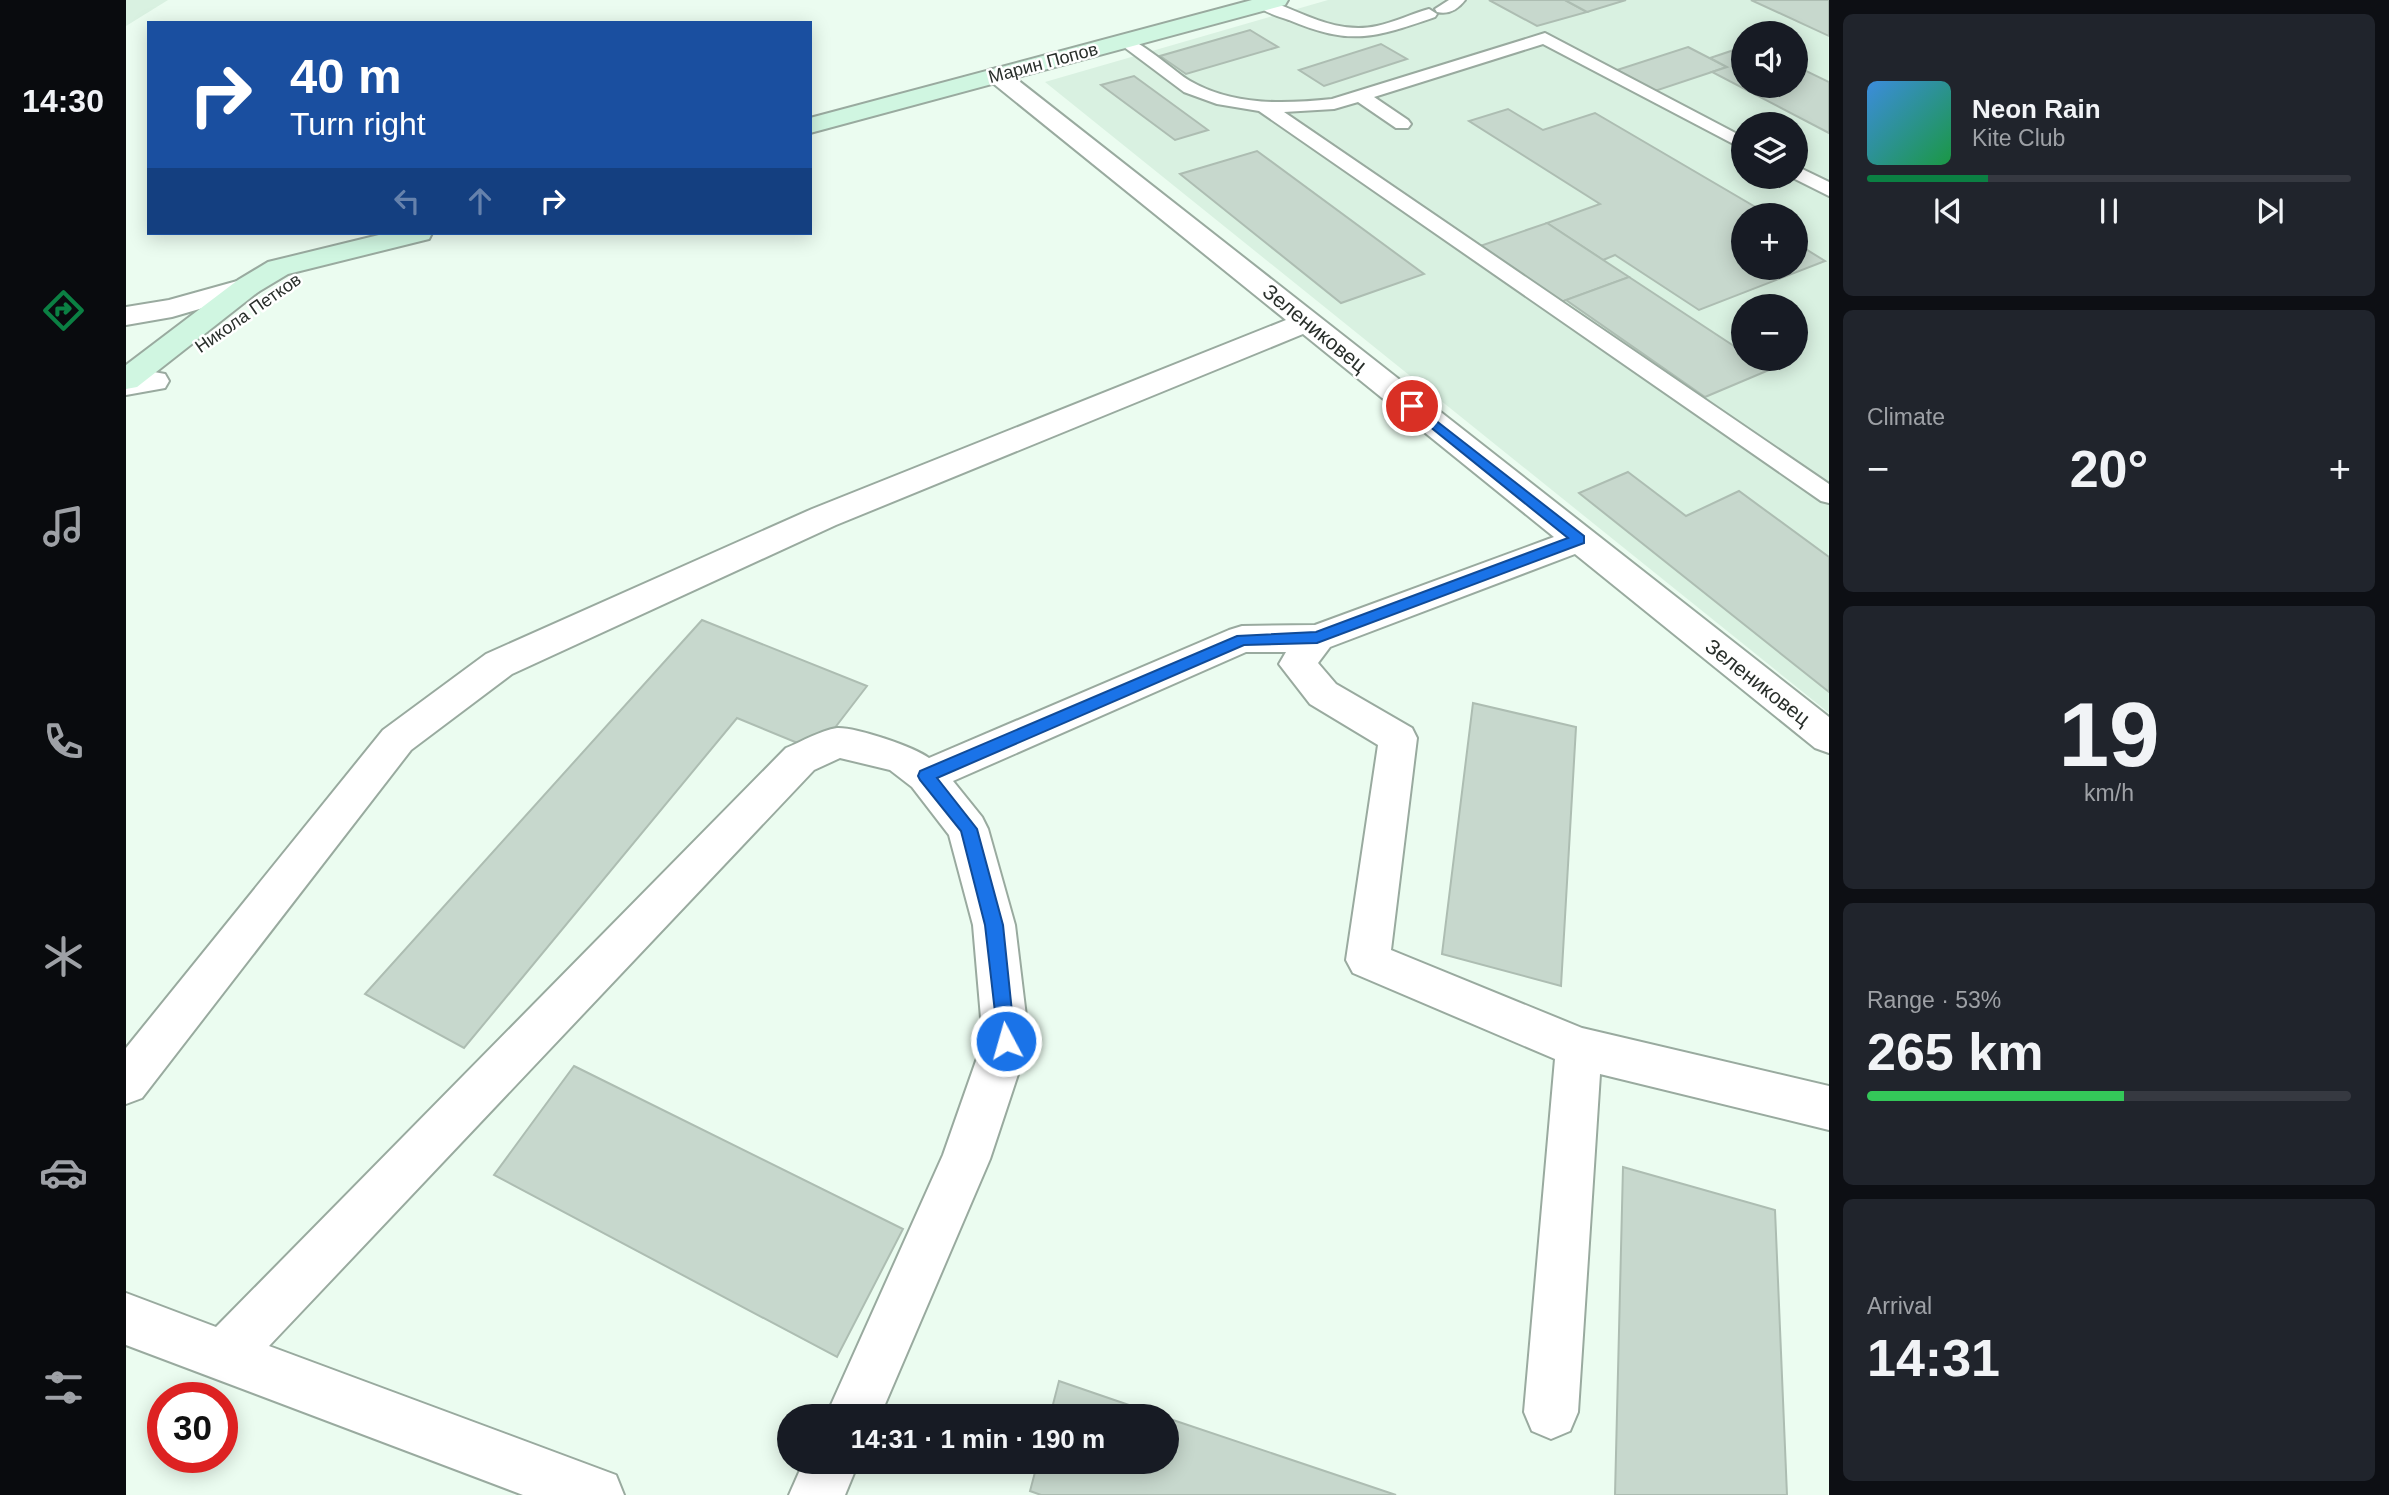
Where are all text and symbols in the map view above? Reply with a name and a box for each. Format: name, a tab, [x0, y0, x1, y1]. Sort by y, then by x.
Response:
map controls	[1731, 21, 1808, 371]
button: sound	[1731, 21, 1808, 98]
street label: Марин Попов	[986, 39, 1100, 87]
icon: right	[175, 49, 266, 140]
text: 40 m	[290, 49, 402, 103]
text: 14:30	[22, 83, 104, 119]
text: Neon Rain	[1972, 94, 2101, 124]
text: Turn right	[290, 106, 426, 142]
button: layers	[1731, 112, 1808, 189]
text: Kite Club	[1972, 125, 2065, 151]
icon: left	[388, 182, 426, 220]
icon: ahead	[461, 182, 499, 220]
icon: right	[534, 182, 572, 220]
icon: previous	[1929, 192, 1967, 230]
icon: pause	[2090, 192, 2128, 230]
icon: next	[2251, 192, 2289, 230]
button: +	[1731, 203, 1808, 280]
street label: Никола Петков	[191, 269, 305, 357]
street label: Зелениковец	[1259, 279, 1371, 377]
icon: directions	[39, 286, 88, 335]
button: −	[1731, 294, 1808, 371]
pin	[1382, 376, 1442, 436]
icon: arrive	[1393, 387, 1431, 425]
text: Climate	[1867, 404, 1945, 430]
text: 20°	[2070, 440, 2148, 498]
text: −	[1867, 448, 1889, 490]
text: +	[2329, 448, 2351, 490]
icon: music	[39, 502, 88, 551]
street label: Зелениковец	[1701, 634, 1815, 730]
text: 19	[2058, 684, 2160, 785]
icon: phone	[39, 717, 88, 766]
text: km/h	[2084, 780, 2134, 806]
icon: climate	[39, 932, 88, 981]
text: Range · 53%	[1867, 987, 2001, 1013]
position arrow	[969, 1004, 1043, 1078]
text: 265 km	[1867, 1023, 2043, 1081]
icon: car	[39, 1148, 88, 1197]
text: Arrival	[1867, 1293, 1932, 1319]
text: 14:31	[1867, 1329, 2000, 1387]
icon: filters	[39, 1363, 88, 1412]
speed limit sign: 30	[147, 1382, 238, 1473]
text: 14:31 · 1 min · 190 m	[851, 1424, 1105, 1454]

